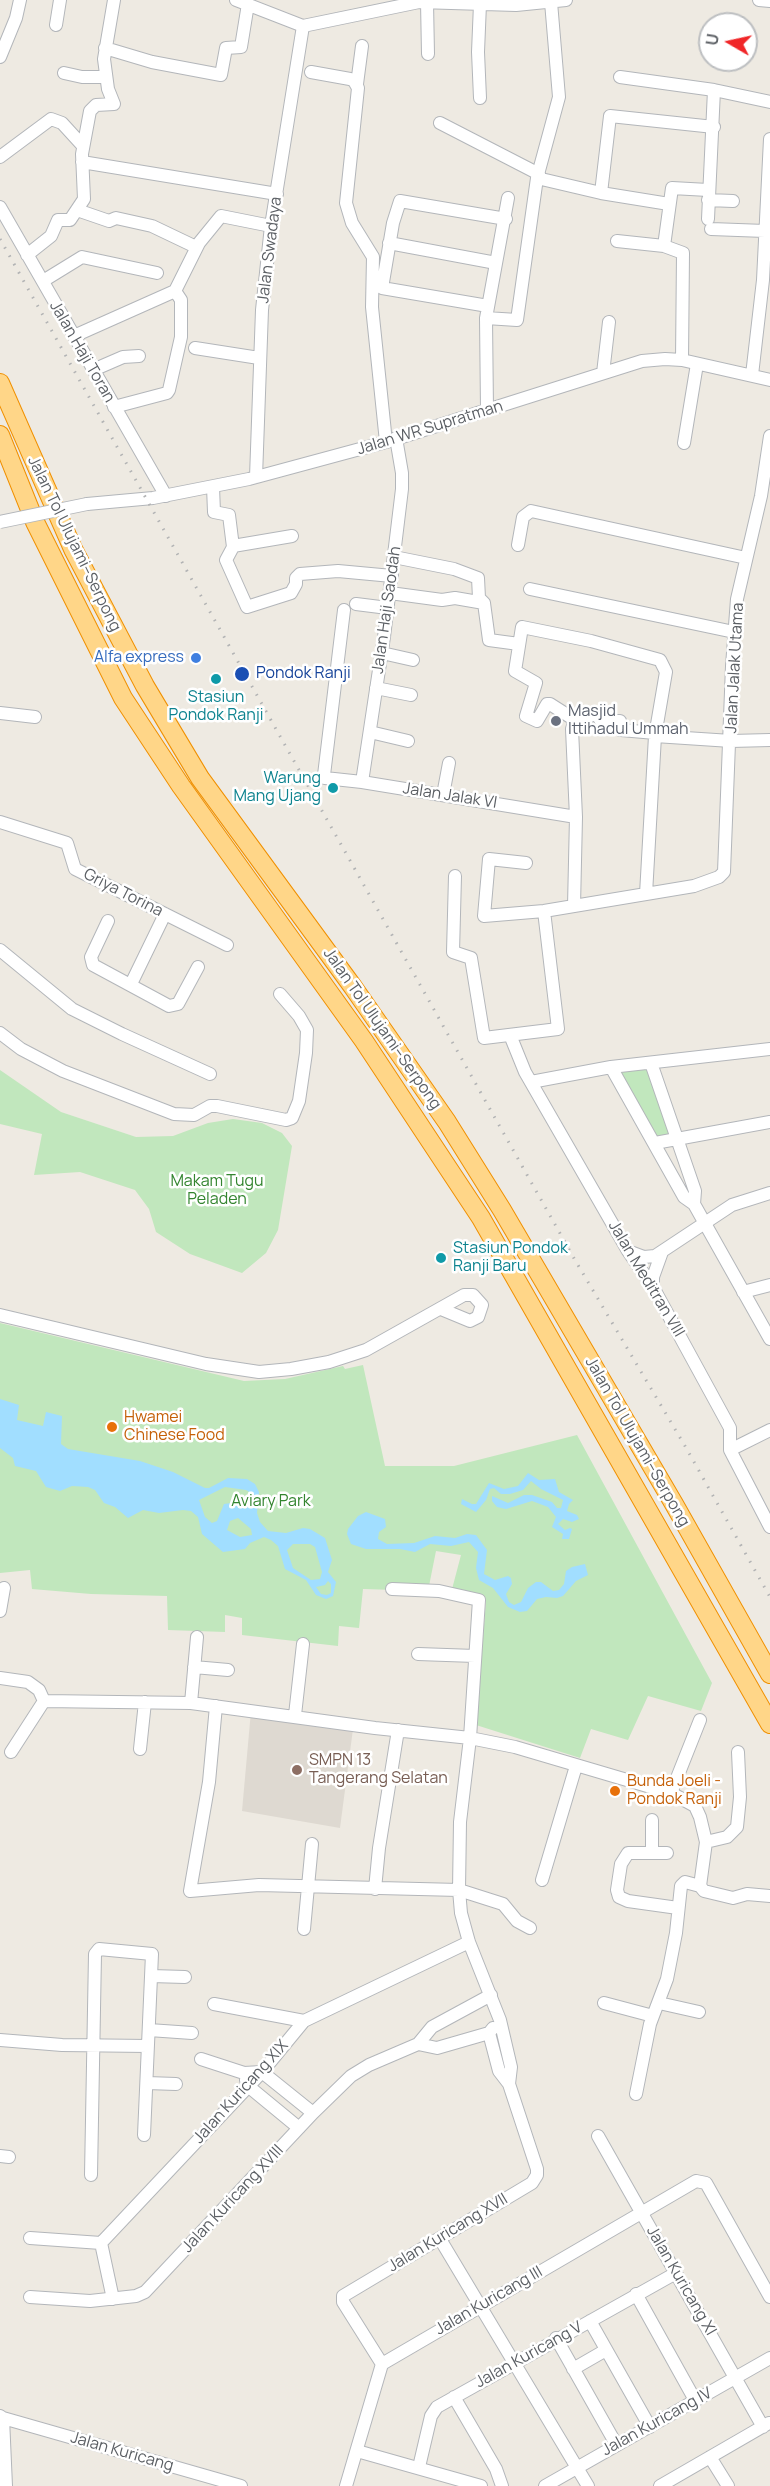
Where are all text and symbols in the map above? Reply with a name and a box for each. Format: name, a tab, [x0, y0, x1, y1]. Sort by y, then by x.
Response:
north arrow	[698, 12, 758, 72]
text: U	[700, 32, 724, 47]
street label: Jalan Swadaya	[254, 196, 286, 304]
street label: Jalan Haji Toran	[45, 298, 119, 406]
street label: Jalan WR Supratman	[355, 397, 505, 459]
street label: Jalan Tol Ulujami–Serpong	[23, 453, 125, 635]
street label: Jalan Haji Saodah	[369, 545, 405, 675]
street label: Jalan Jalak Utama	[722, 602, 748, 734]
place label: Alfa express	[94, 648, 184, 668]
marker: Alfa express	[189, 651, 203, 665]
place label: Pondok Ranji	[256, 664, 351, 684]
marker: Pondok Ranji	[233, 665, 251, 683]
marker: Stasiun Pondok Ranji	[209, 672, 223, 686]
place label: Stasiun Pondok Ranji	[169, 688, 263, 726]
place label: Masjid Ittihadul Ummah	[568, 702, 688, 740]
marker: Masjid Ittihadul Ummah	[549, 714, 563, 728]
place label: Warung Mang Ujang	[233, 769, 321, 807]
street label: Jalan Jalak VI	[402, 779, 498, 813]
marker: Warung Mang Ujang	[326, 781, 340, 795]
street label: Griya Torina	[80, 865, 166, 921]
street label: Jalan Tol Ulujami–Serpong	[319, 945, 445, 1113]
park label: Makam Tugu Peladen	[170, 1172, 264, 1210]
street label: Jalan Meditran VIII	[604, 1217, 688, 1341]
place label: Stasiun Pondok Ranji Baru	[453, 1239, 568, 1277]
marker: Stasiun Pondok Ranji Baru	[434, 1251, 448, 1265]
street label: Jalan Tol Ulujami–Serpong	[581, 1354, 693, 1530]
place label: Hwamei Chinese Food	[124, 1408, 225, 1446]
marker: Hwamei Chinese Food	[105, 1420, 119, 1434]
park label: Aviary Park	[231, 1492, 311, 1512]
place label: SMPN 13 Tangerang Selatan	[309, 1751, 448, 1789]
marker: SMPN 13 Tangerang Selatan	[290, 1763, 304, 1777]
place label: Bunda Joeli - Pondok Ranji	[627, 1772, 722, 1810]
marker: Bunda Joeli - Pondok Ranji	[608, 1784, 622, 1798]
street label: Jalan Kuricang XIX	[190, 2036, 292, 2148]
street label: Jalan Kuricang XVIII	[178, 2141, 288, 2257]
street label: Jalan Kuricang XVII	[385, 2190, 511, 2276]
street label: Jalan Kuricang XI	[642, 2223, 720, 2339]
street label: Jalan Kuricang III	[432, 2263, 546, 2339]
street label: Jalan Kuricang V	[472, 2318, 586, 2392]
street label: Jalan Kuricang IV	[599, 2384, 715, 2460]
street label: Jalan Kuricang	[68, 2428, 176, 2476]

